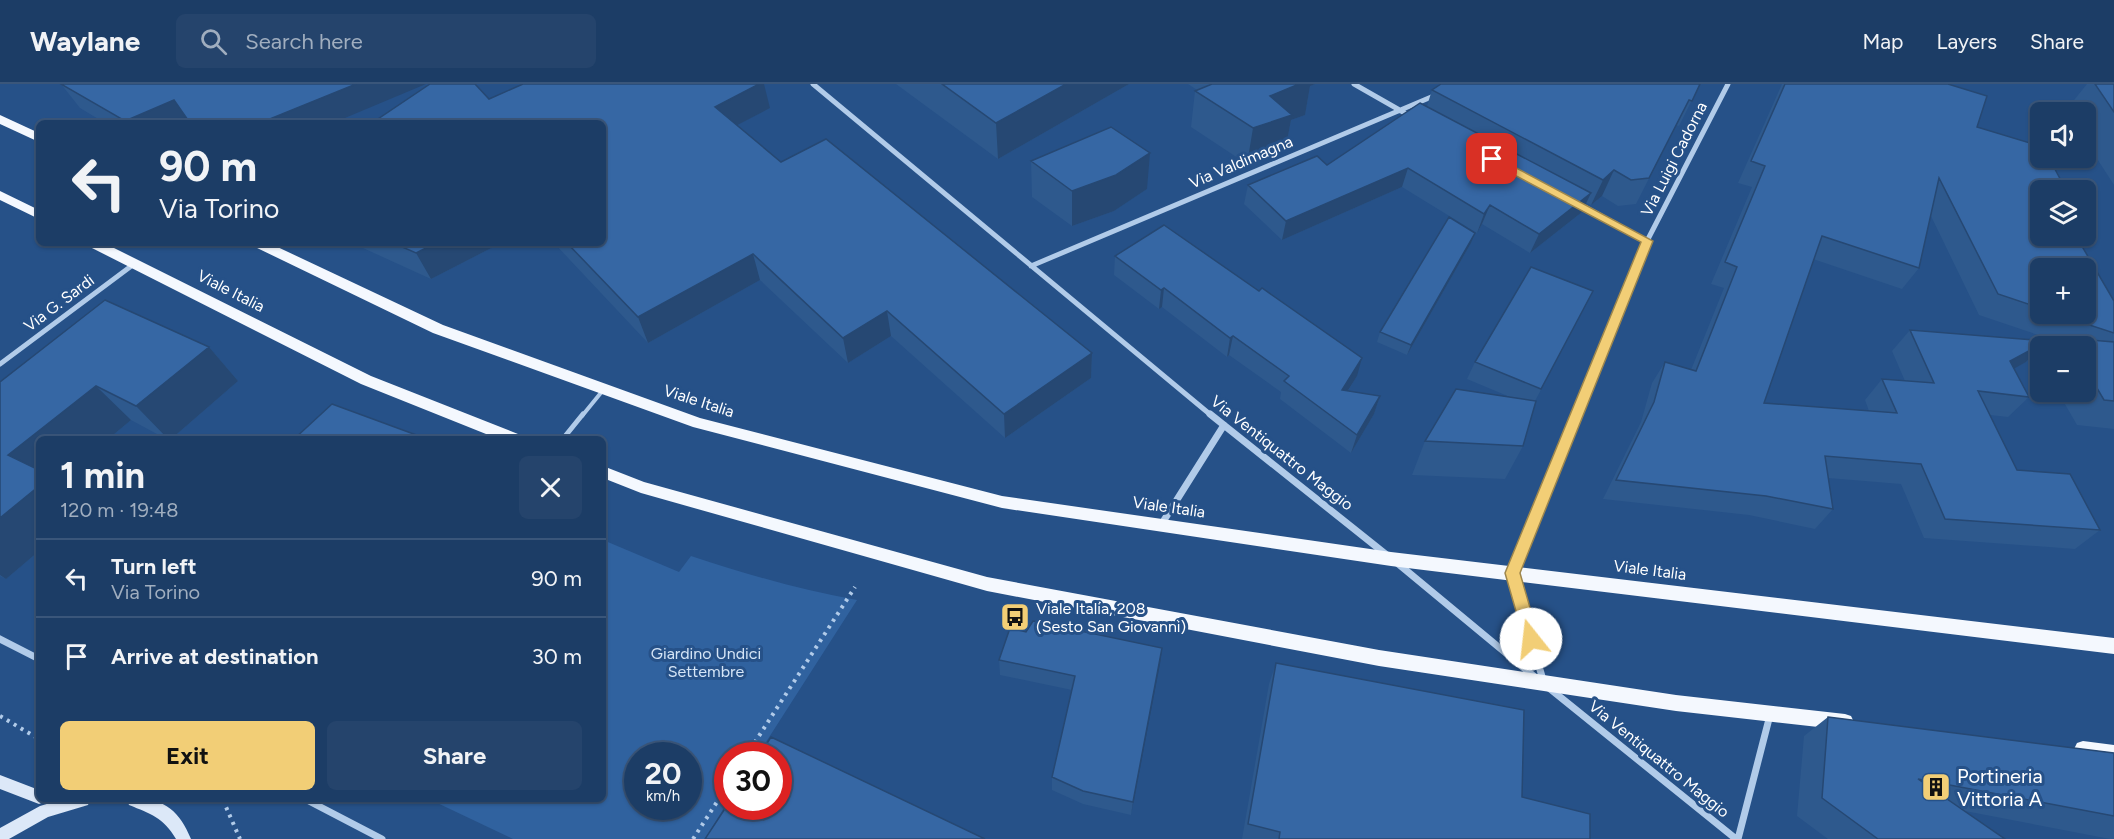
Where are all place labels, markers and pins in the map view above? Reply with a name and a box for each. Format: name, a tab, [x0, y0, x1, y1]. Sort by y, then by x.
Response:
pin	[1466, 133, 1517, 184]
place label: Viale Italia, 208 (Sesto San Giovanni)	[1036, 599, 1186, 636]
bus stop icon: Viale Italia, 208 (Sesto San Giovanni)	[999, 601, 1031, 633]
place label: Portineria Vittoria A	[1957, 764, 2043, 811]
building icon: Portineria Vittoria A	[1920, 771, 1952, 803]

